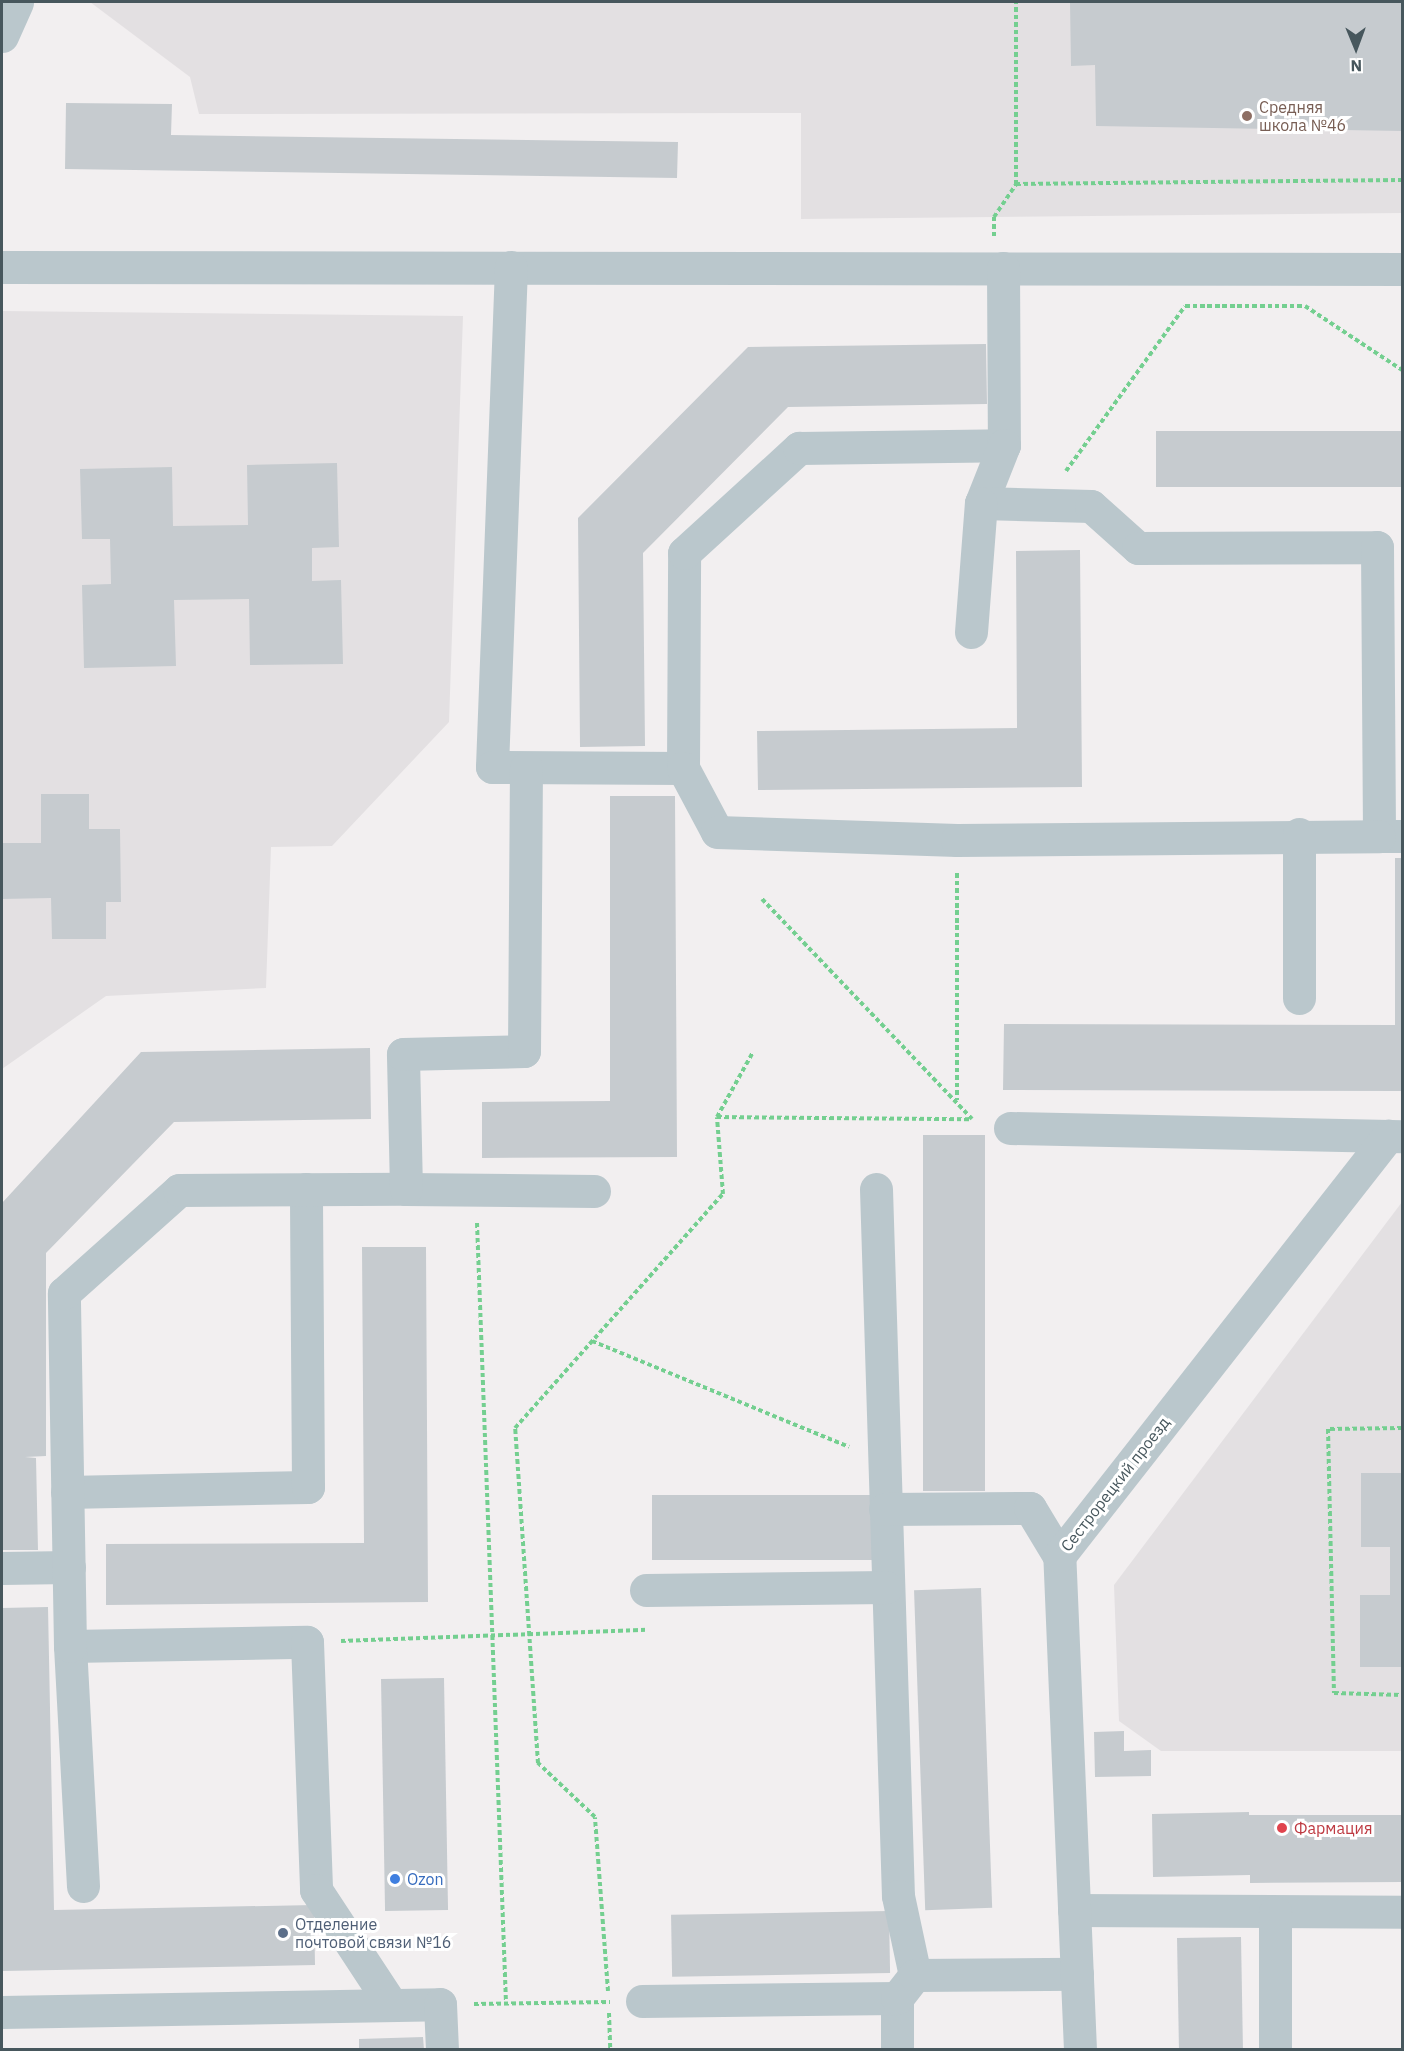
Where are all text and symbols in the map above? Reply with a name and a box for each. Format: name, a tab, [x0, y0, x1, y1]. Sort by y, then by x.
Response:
north arrow	[1326, 18, 1386, 78]
text: N	[1350, 56, 1362, 76]
place label: Средняя школа №46	[1259, 97, 1346, 135]
marker: Средняя школа №46	[1240, 109, 1254, 123]
street label: Сестрорецкий проезд	[1057, 1413, 1173, 1555]
place label: Фармация	[1294, 1818, 1373, 1838]
marker: Фармация	[1275, 1821, 1289, 1835]
place label: Ozon	[407, 1869, 444, 1889]
marker: Ozon	[388, 1872, 402, 1886]
place label: Отделение почтовой связи №16	[295, 1914, 451, 1952]
marker: Отделение почтовой связи №16	[276, 1926, 290, 1940]

